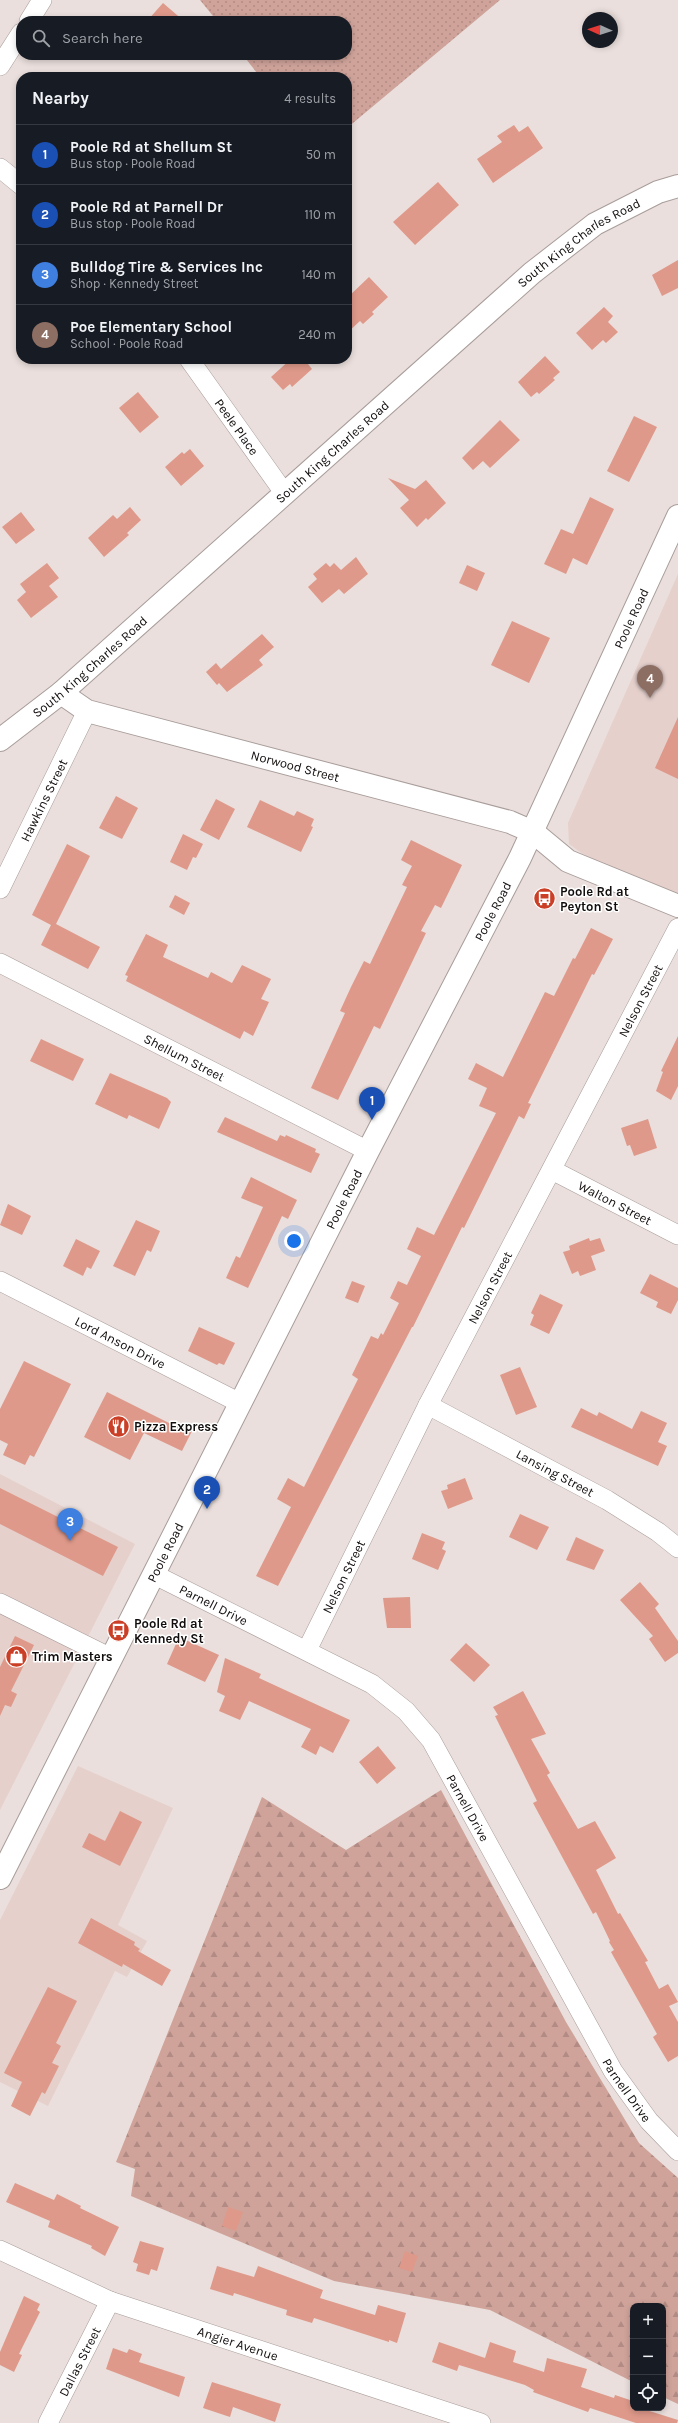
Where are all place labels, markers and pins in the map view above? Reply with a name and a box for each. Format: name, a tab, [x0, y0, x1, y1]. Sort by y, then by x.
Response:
pin: 4	[637, 665, 663, 698]
place label: Poole Rd at Peyton St	[560, 884, 629, 914]
bus stop icon: Poole Rd at Peyton St	[531, 885, 557, 911]
pin: 1	[359, 1087, 385, 1120]
restaurant icon: Pizza Express	[106, 1413, 132, 1439]
place label: Pizza Express	[134, 1419, 218, 1434]
pin: 2	[194, 1476, 220, 1509]
pin: 3	[57, 1508, 83, 1541]
place label: Poole Rd at Kennedy St	[134, 1616, 204, 1646]
bus stop icon: Poole Rd at Kennedy St	[105, 1617, 131, 1643]
shop icon: Trim Masters	[4, 1643, 30, 1669]
place label: Trim Masters	[32, 1649, 113, 1664]

